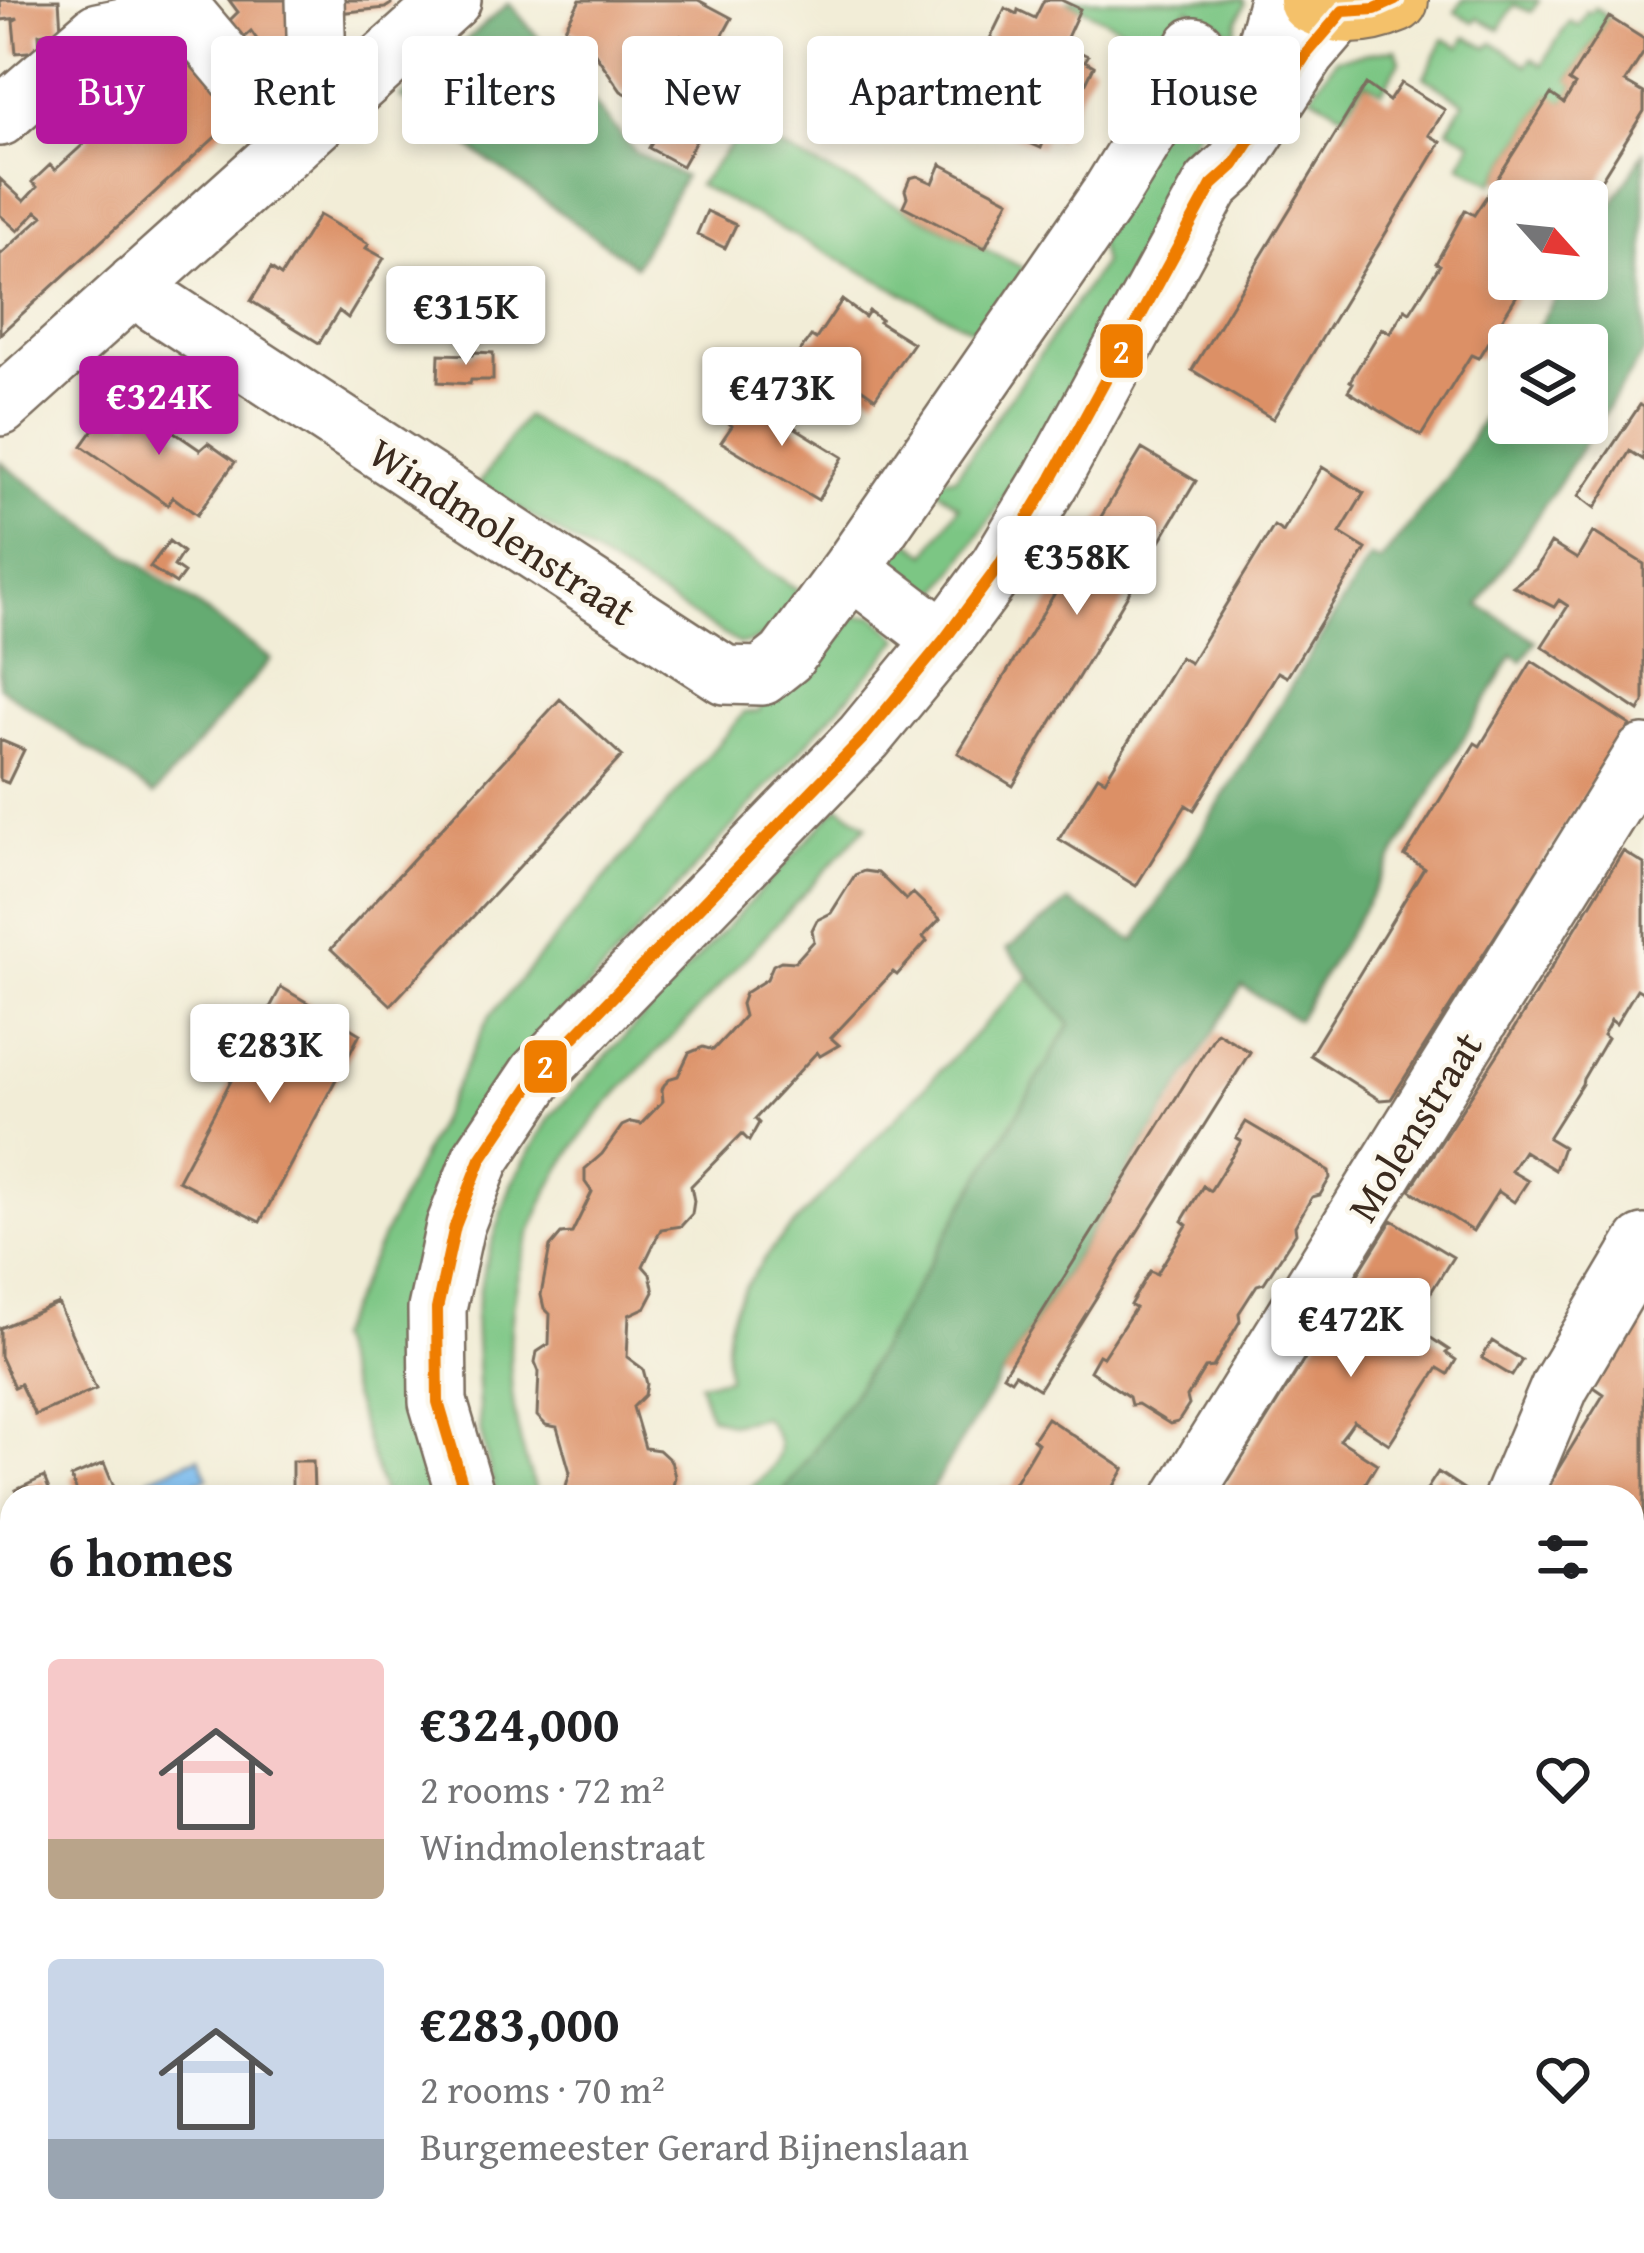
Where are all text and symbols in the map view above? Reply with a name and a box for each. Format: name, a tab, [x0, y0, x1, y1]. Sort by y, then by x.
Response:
chip: Buy	[36, 36, 187, 144]
chip: Rent	[211, 36, 378, 144]
chip: Filters	[402, 36, 598, 144]
chip: New	[622, 36, 783, 144]
chip: Apartment	[807, 36, 1084, 144]
chip: House	[1108, 36, 1300, 144]
north arrow	[1488, 180, 1608, 300]
map controls	[1488, 180, 1608, 444]
pin: €315K	[382, 266, 550, 368]
text: €315K	[413, 276, 519, 333]
line badge: 2	[1098, 322, 1145, 380]
button: layers	[1488, 324, 1608, 444]
text: 2	[1112, 327, 1130, 375]
pin: €473K	[698, 347, 866, 449]
pin: €324K	[75, 356, 243, 458]
text: €473K	[729, 357, 835, 414]
text: €324K	[106, 366, 212, 423]
street label: Windmolenstraat	[358, 422, 649, 640]
pin: €358K	[993, 516, 1161, 618]
text: €358K	[1024, 526, 1130, 583]
pin: €283K	[186, 1004, 354, 1106]
text: €283K	[217, 1014, 323, 1071]
street label: Molenstraat	[1331, 1019, 1497, 1233]
line badge: 2	[522, 1038, 569, 1095]
text: 2	[536, 1042, 554, 1090]
pin: €472K	[1267, 1278, 1435, 1380]
text: €472K	[1298, 1288, 1404, 1345]
text: 6 homes	[48, 1520, 234, 1595]
icon: filters	[1530, 1524, 1596, 1590]
text: €324,000	[420, 1685, 619, 1760]
icon: home	[144, 1707, 288, 1851]
icon: heart	[1530, 1746, 1596, 1812]
text: 2 rooms · 72 m²	[420, 1760, 665, 1817]
text: Windmolenstraat	[420, 1817, 705, 1874]
text: €283,000	[420, 1985, 619, 2060]
icon: home	[144, 2007, 288, 2151]
icon: heart	[1530, 2046, 1596, 2112]
text: 2 rooms · 70 m²	[420, 2060, 665, 2117]
text: Burgemeester Gerard Bijnenslaan	[420, 2117, 969, 2174]

